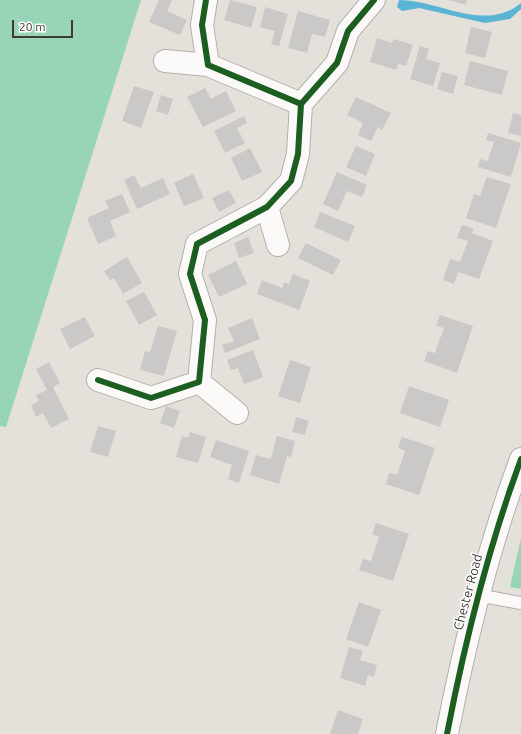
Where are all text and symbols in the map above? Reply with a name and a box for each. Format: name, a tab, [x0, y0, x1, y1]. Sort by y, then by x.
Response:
scale bar	[14, 12, 75, 38]
text: 20 m	[19, 20, 46, 33]
street label: Chester Road	[450, 552, 486, 632]

